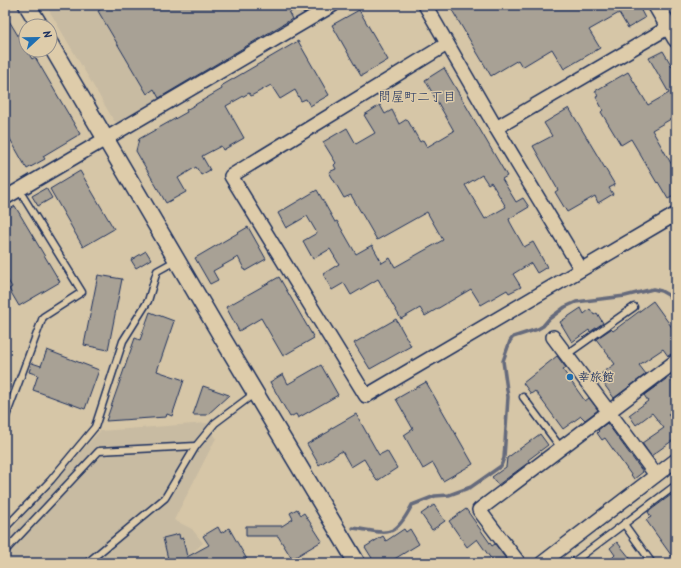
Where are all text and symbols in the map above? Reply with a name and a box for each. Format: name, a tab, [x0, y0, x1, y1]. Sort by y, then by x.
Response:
north arrow	[18, 18, 58, 58]
text: N	[37, 28, 56, 41]
district label: 問屋町二丁目	[378, 87, 456, 108]
place label: 幸旅館	[578, 368, 614, 387]
marker: 幸旅館	[565, 372, 575, 382]

